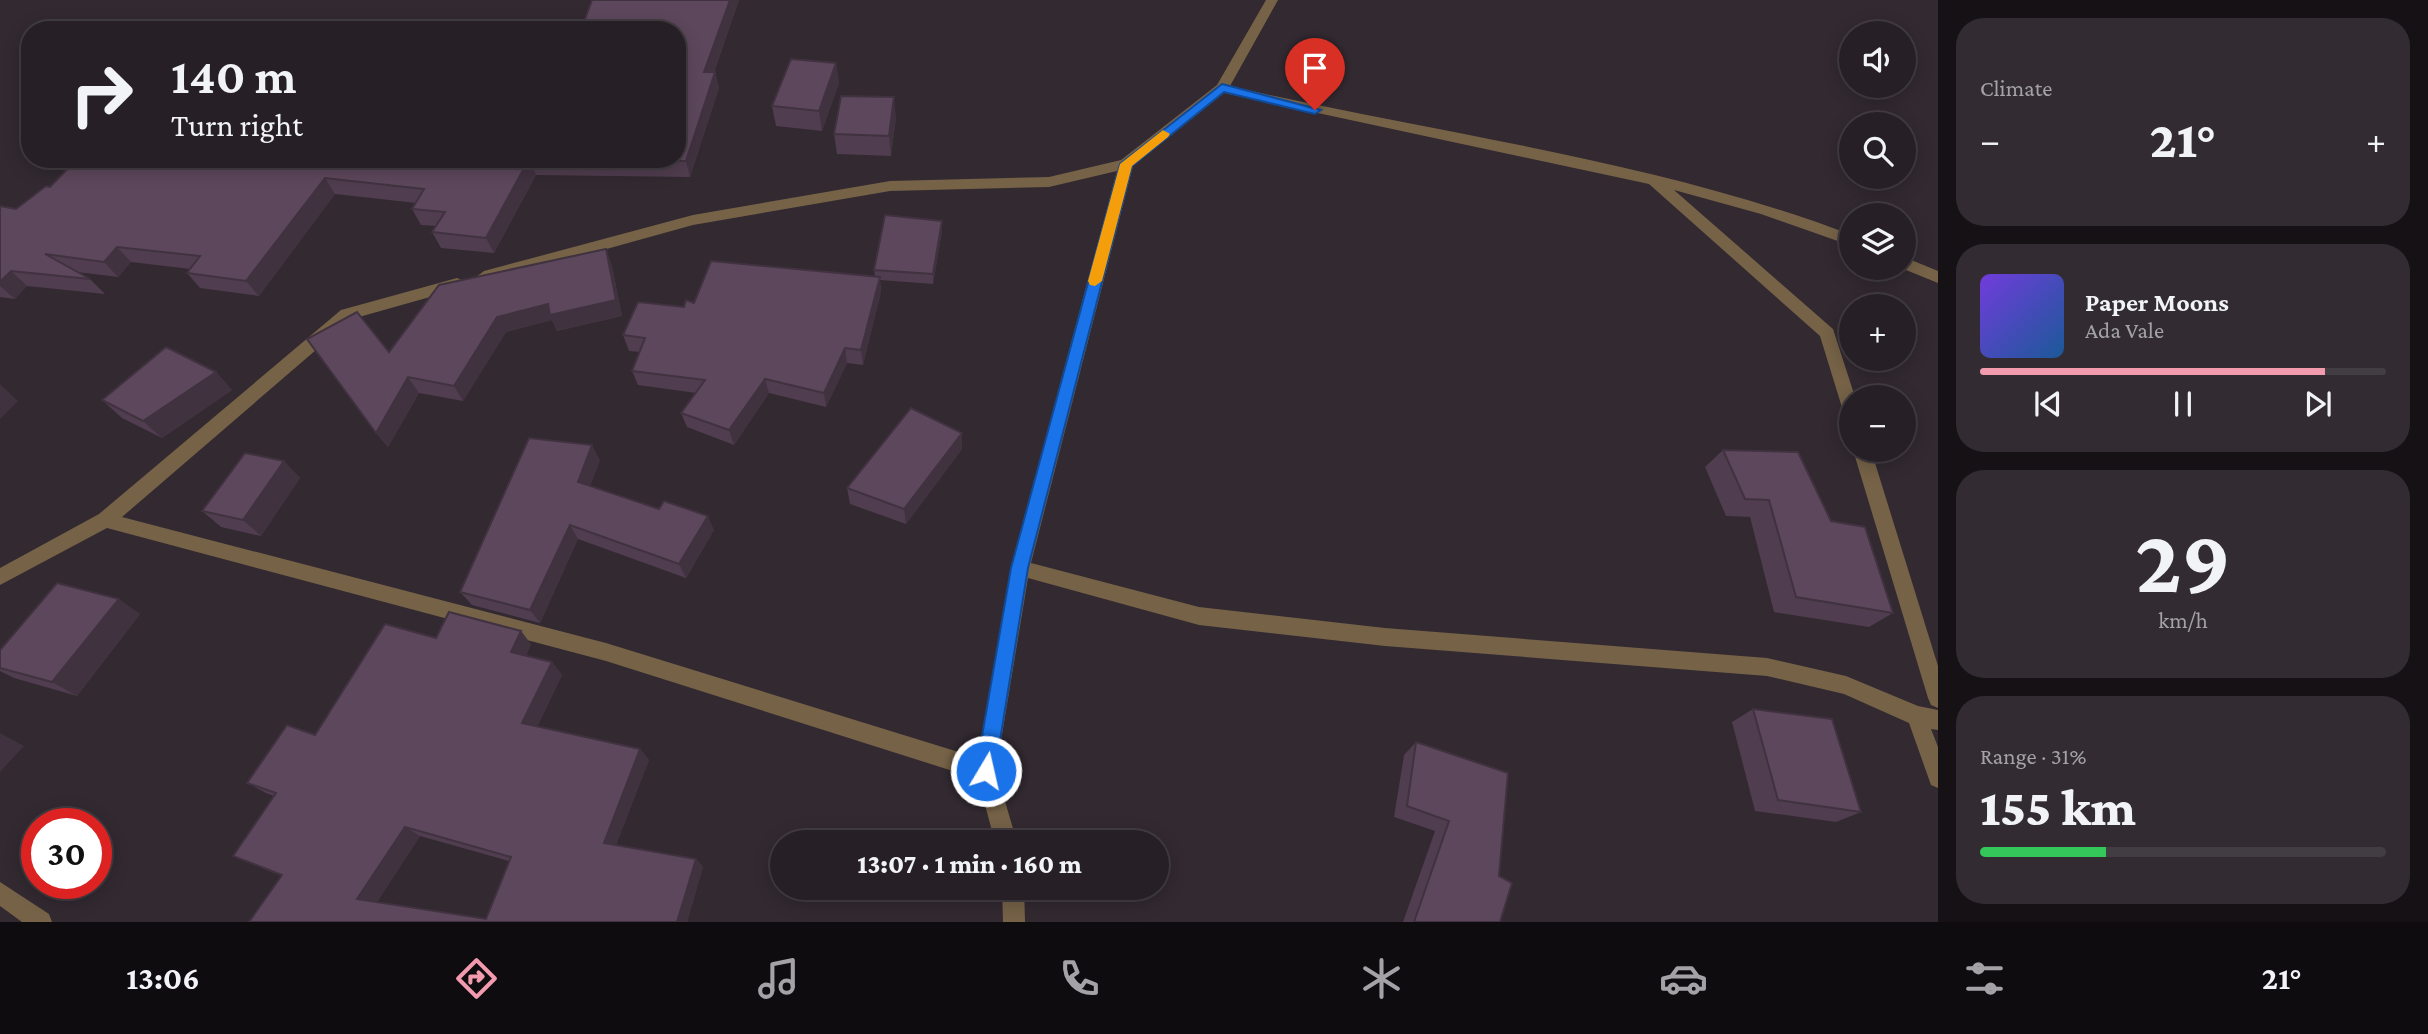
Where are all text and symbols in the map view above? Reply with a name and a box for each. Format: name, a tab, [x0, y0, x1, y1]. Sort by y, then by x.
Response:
map controls	[1839, 21, 1916, 462]
button: sound	[1839, 21, 1916, 98]
pin	[1285, 38, 1345, 110]
icon: right	[56, 49, 147, 140]
text: 140 m	[171, 49, 296, 104]
icon: arrive	[1296, 49, 1334, 87]
text: Climate	[1980, 75, 2052, 101]
text: Turn right	[171, 107, 303, 143]
text: 21°	[2150, 110, 2216, 168]
button: search	[1839, 112, 1916, 189]
text: −	[1980, 119, 2000, 161]
text: +	[2366, 119, 2386, 161]
button: layers	[1839, 203, 1916, 280]
text: Paper Moons	[2085, 288, 2229, 317]
button: +	[1839, 294, 1916, 371]
text: Ada Vale	[2085, 317, 2164, 343]
button: −	[1839, 385, 1916, 462]
icon: previous	[2029, 385, 2067, 423]
icon: pause	[2164, 385, 2202, 423]
icon: next	[2299, 385, 2337, 423]
text: 29	[2135, 510, 2231, 612]
text: km/h	[2158, 607, 2208, 633]
position arrow	[949, 734, 1023, 808]
text: Range · 31%	[1980, 743, 2086, 769]
text: 155 km	[1980, 778, 2136, 836]
speed limit sign: 30	[21, 808, 112, 899]
text: 13:07 · 1 min · 160 m	[857, 850, 1082, 879]
icon: directions	[452, 954, 501, 1003]
icon: music	[754, 954, 803, 1003]
icon: phone	[1055, 954, 1104, 1003]
icon: climate	[1357, 954, 1406, 1003]
icon: car	[1659, 954, 1708, 1003]
icon: filters	[1960, 954, 2009, 1003]
text: 13:06	[126, 960, 200, 996]
text: 21°	[2262, 960, 2302, 996]

